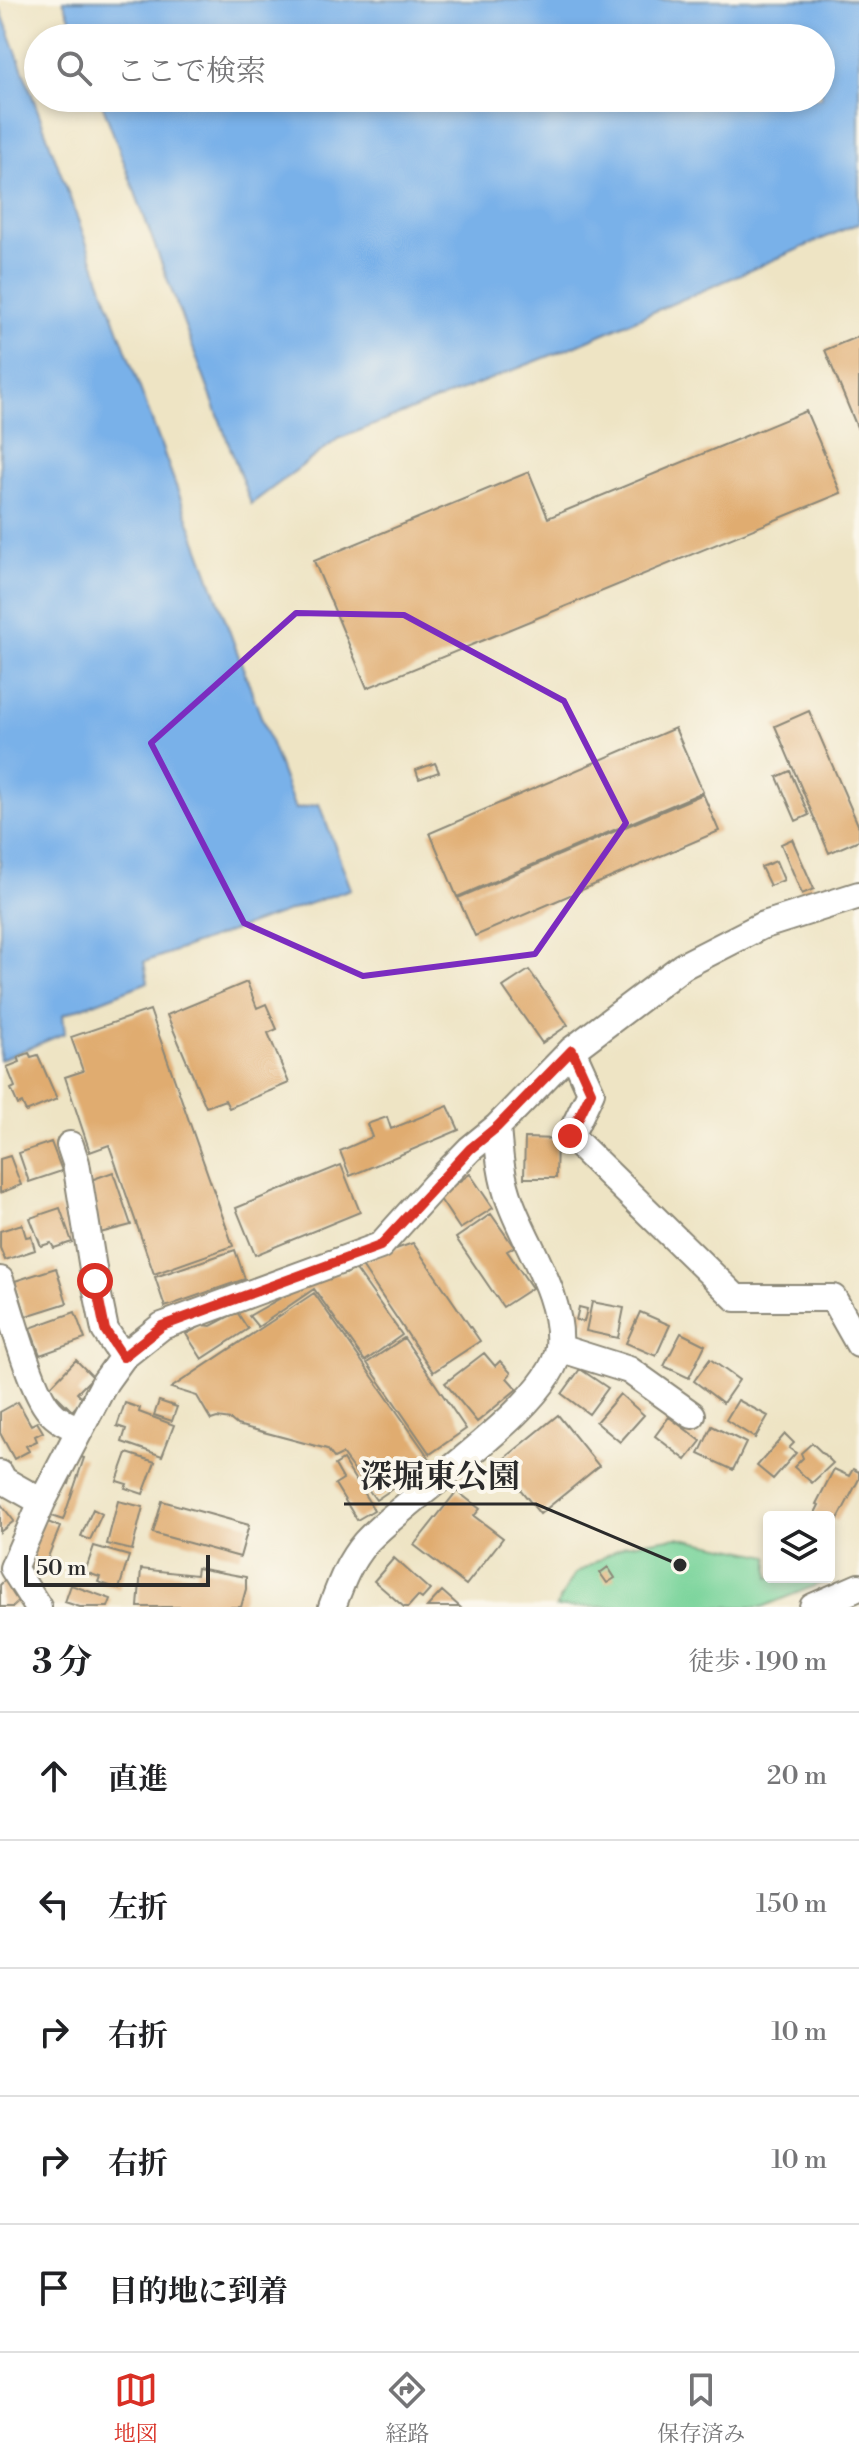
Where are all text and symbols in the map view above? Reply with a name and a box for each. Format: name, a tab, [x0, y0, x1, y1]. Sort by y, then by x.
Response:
search box	[24, 24, 835, 112]
icon: search	[52, 46, 96, 90]
text: ここで検索	[116, 53, 266, 91]
route end	[552, 1118, 588, 1154]
route start	[77, 1263, 113, 1299]
callout: 深堀東公園	[344, 1448, 536, 1504]
text: 深堀東公園	[360, 1457, 520, 1497]
map controls	[763, 1511, 835, 1583]
button: layers	[763, 1511, 835, 1583]
scale bar	[24, 1551, 210, 1587]
text: 50 m	[36, 1555, 87, 1582]
text: 3 分	[32, 1642, 92, 1684]
text: 徒歩 · 190 m	[689, 1646, 827, 1678]
icon: ahead	[32, 1754, 76, 1798]
text: 20 m	[767, 1760, 827, 1792]
text: 直進	[108, 1761, 168, 1799]
icon: left	[32, 1882, 76, 1926]
text: 150 m	[756, 1888, 827, 1920]
text: 左折	[108, 1889, 168, 1927]
icon: right	[32, 2010, 76, 2054]
text: 10 m	[771, 2016, 827, 2048]
text: 右折	[108, 2017, 168, 2055]
icon: right	[32, 2138, 76, 2182]
text: 10 m	[771, 2144, 827, 2176]
text: 右折	[108, 2145, 168, 2183]
icon: arrive	[32, 2266, 76, 2310]
text: 目的地に到着	[108, 2273, 288, 2311]
tab: 地図	[114, 2368, 158, 2448]
tab: 経路	[385, 2368, 429, 2448]
tab: 保存済み	[657, 2368, 745, 2448]

